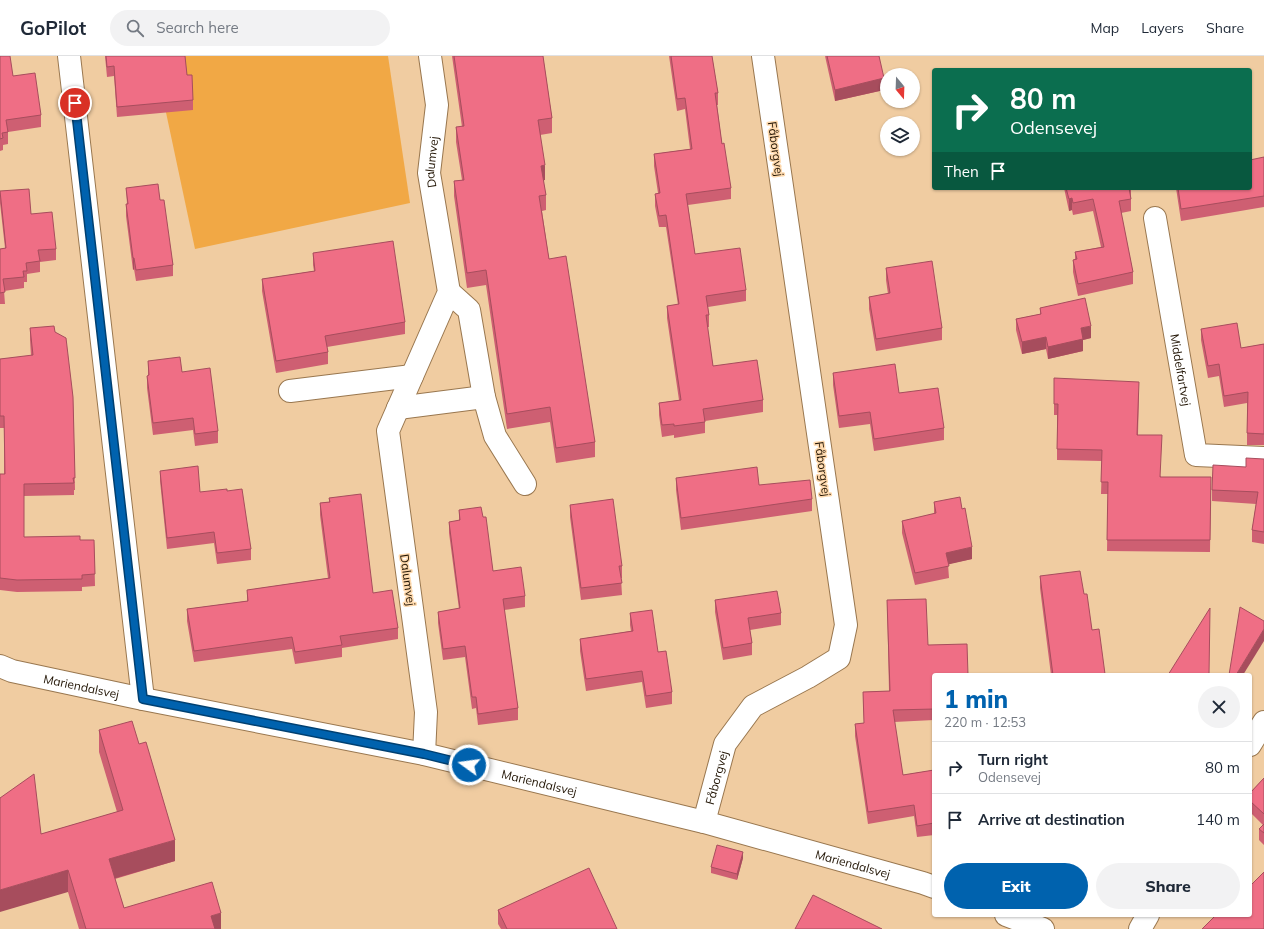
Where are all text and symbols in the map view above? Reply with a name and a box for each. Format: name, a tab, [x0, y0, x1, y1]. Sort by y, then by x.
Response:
search box	[110, 10, 390, 46]
text: GoPilot	[20, 16, 86, 40]
icon: search	[124, 17, 146, 39]
text: Search here	[156, 18, 239, 37]
text: Map	[1090, 19, 1119, 37]
text: Layers	[1141, 19, 1184, 37]
text: Share	[1206, 19, 1244, 37]
north arrow	[880, 68, 920, 108]
map controls	[880, 68, 920, 156]
text: 80 m	[1010, 81, 1076, 116]
icon: right	[944, 84, 996, 136]
pin	[58, 86, 92, 120]
icon: arrive	[64, 92, 86, 114]
button: layers	[880, 116, 920, 156]
text: Odensevej	[1010, 116, 1097, 139]
street label: Fåborgvej	[765, 121, 787, 178]
street label: Dalumvej	[421, 135, 441, 189]
icon: arrive	[987, 160, 1009, 182]
text: Then	[944, 162, 979, 181]
street label: Middelfartvej	[1168, 333, 1195, 407]
street label: Fåborgvej	[812, 441, 834, 498]
street label: Dalumvej	[397, 553, 419, 607]
street label: Mariendalsvej	[42, 670, 121, 701]
text: 1 min	[944, 684, 1008, 714]
button: close	[1198, 686, 1240, 728]
text: 220 m · 12:53	[944, 714, 1026, 730]
position arrow	[448, 744, 490, 786]
street label: Fåborgvej	[702, 749, 730, 806]
text: Turn right	[978, 750, 1048, 769]
icon: right	[944, 757, 966, 779]
text: 80 m	[1205, 758, 1240, 777]
street label: Mariendalsvej	[500, 766, 579, 798]
text: Odensevej	[978, 769, 1041, 785]
icon: arrive	[944, 809, 966, 831]
text: Arrive at destination	[978, 810, 1125, 829]
text: 140 m	[1196, 810, 1240, 829]
street label: Mariendalsvej	[814, 846, 892, 881]
button: Exit	[944, 863, 1088, 909]
button: Share	[1096, 863, 1240, 909]

